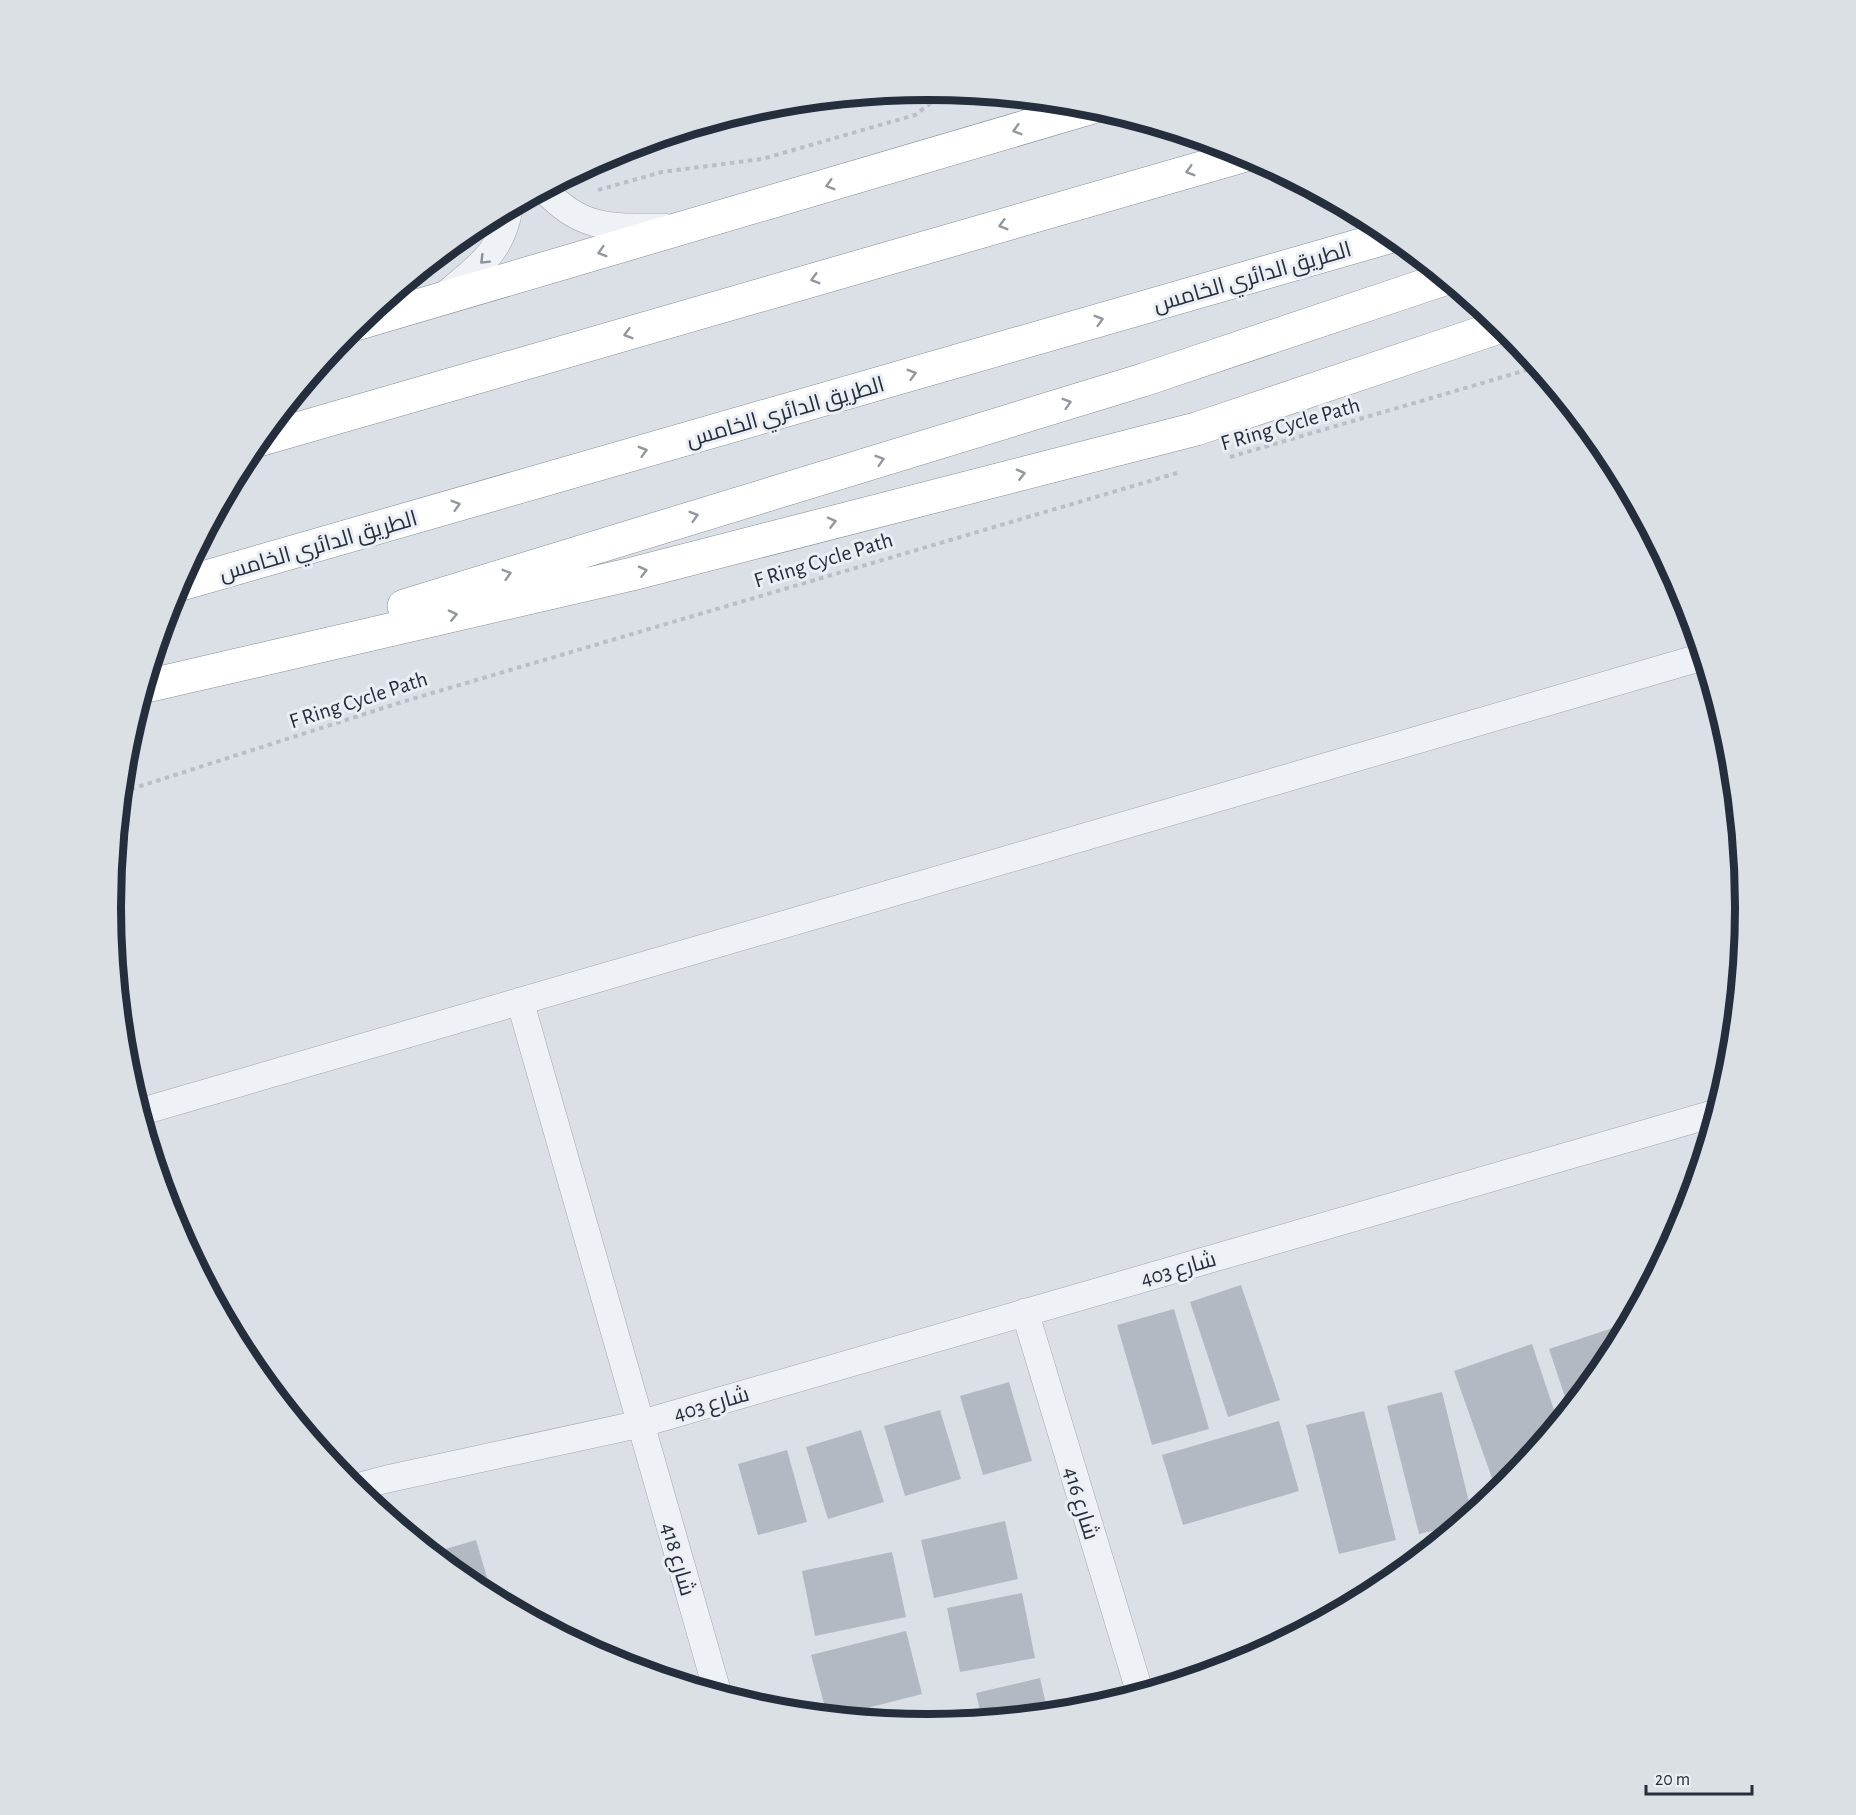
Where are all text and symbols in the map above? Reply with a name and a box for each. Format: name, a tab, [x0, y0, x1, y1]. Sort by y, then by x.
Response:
one-way arrow	[1012, 123, 1023, 135]
one-way arrow	[1185, 164, 1196, 176]
one-way arrow	[825, 177, 835, 190]
one-way arrow	[998, 218, 1008, 230]
street label: الطريق الدائري الخامس	[1151, 238, 1355, 321]
one-way arrow	[598, 245, 608, 257]
one-way arrow	[481, 253, 491, 264]
one-way arrow	[810, 272, 820, 285]
one-way arrow	[1093, 315, 1104, 327]
one-way arrow	[623, 327, 634, 339]
one-way arrow	[906, 369, 916, 381]
street label: الطريق الدائري الخامس	[684, 373, 888, 456]
street label: F Ring Cycle Path	[1218, 394, 1362, 454]
one-way arrow	[1061, 398, 1072, 410]
one-way arrow	[637, 446, 648, 458]
one-way arrow	[874, 455, 885, 467]
one-way arrow	[1016, 468, 1026, 481]
one-way arrow	[450, 500, 461, 512]
street label: الطريق الدائري الخامس	[217, 507, 421, 590]
one-way arrow	[688, 511, 699, 523]
one-way arrow	[827, 517, 837, 530]
street label: F Ring Cycle Path	[751, 528, 895, 592]
one-way arrow	[638, 565, 648, 578]
one-way arrow	[501, 569, 512, 581]
one-way arrow	[448, 609, 458, 622]
street label: F Ring Cycle Path	[286, 667, 430, 733]
street label: شارع 403	[1138, 1248, 1219, 1293]
street label: شارع 403	[671, 1383, 752, 1428]
street label: شارع 416	[1057, 1464, 1102, 1543]
street label: شارع 418	[654, 1520, 699, 1599]
scale bar	[1646, 1758, 1752, 1796]
text: 20 m	[1655, 1771, 1690, 1789]

